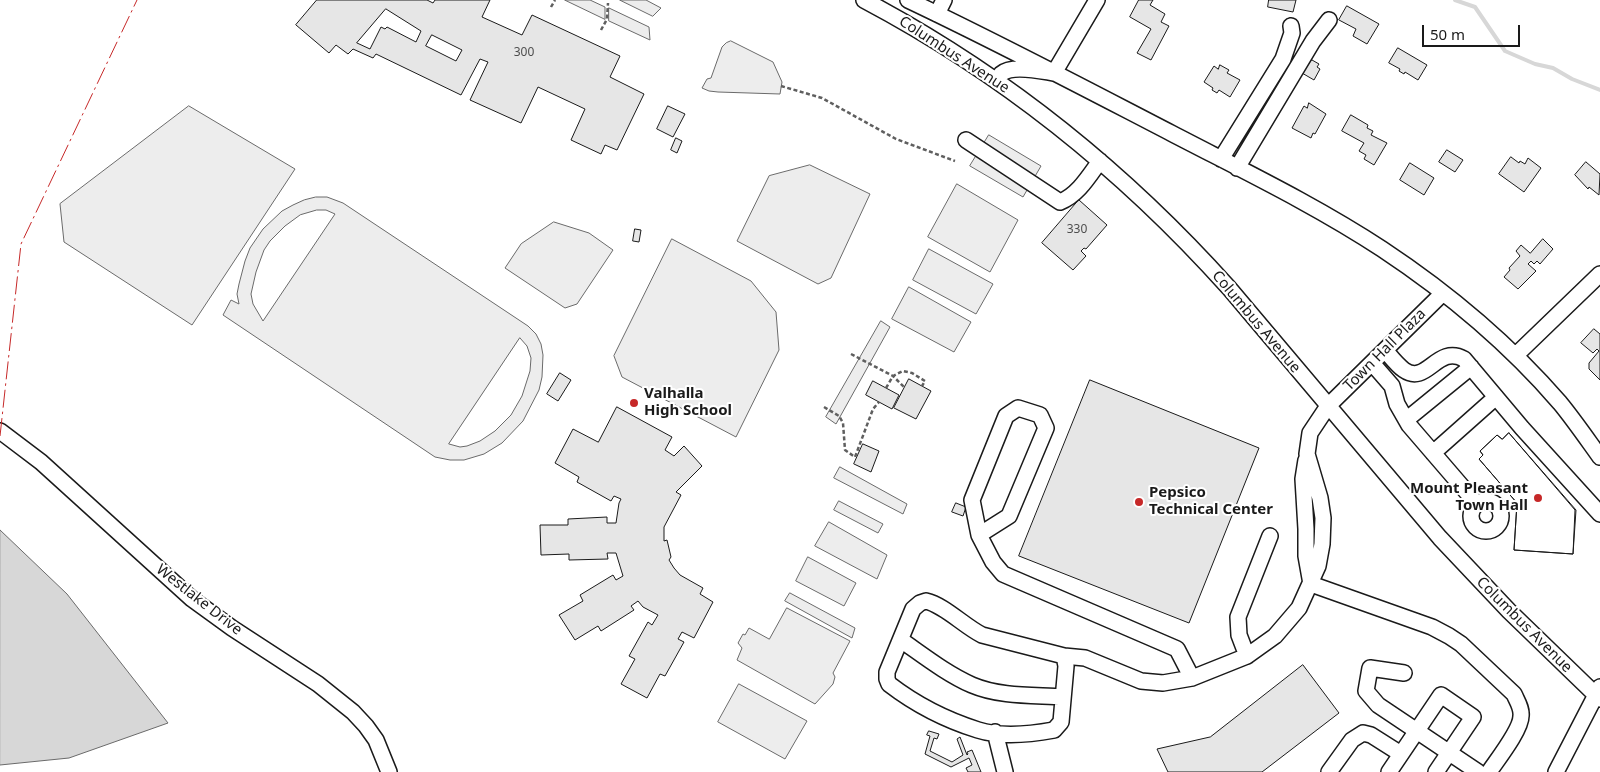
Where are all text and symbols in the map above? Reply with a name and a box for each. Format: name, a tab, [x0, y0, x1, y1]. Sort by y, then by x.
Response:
street label: Columbus Avenue	[895, 13, 1013, 97]
scale bar	[1425, 15, 1522, 47]
text: 50 m	[1430, 24, 1465, 44]
house number: 300	[514, 46, 534, 60]
house number: 330	[1067, 223, 1087, 237]
street label: Columbus Avenue	[1208, 267, 1304, 377]
street label: Town Hall Plaza	[1340, 305, 1430, 395]
place label: Valhalla High School	[644, 385, 732, 420]
marker: Valhalla High School	[628, 397, 640, 409]
place label: Mount Pleasant Town Hall	[1410, 480, 1528, 515]
place label: Pepsico Technical Center	[1149, 484, 1273, 519]
marker: Mount Pleasant Town Hall	[1532, 492, 1544, 504]
marker: Pepsico Technical Center	[1133, 496, 1145, 508]
street label: Westlake Drive	[152, 561, 246, 639]
street label: Columbus Avenue	[1472, 573, 1576, 677]

